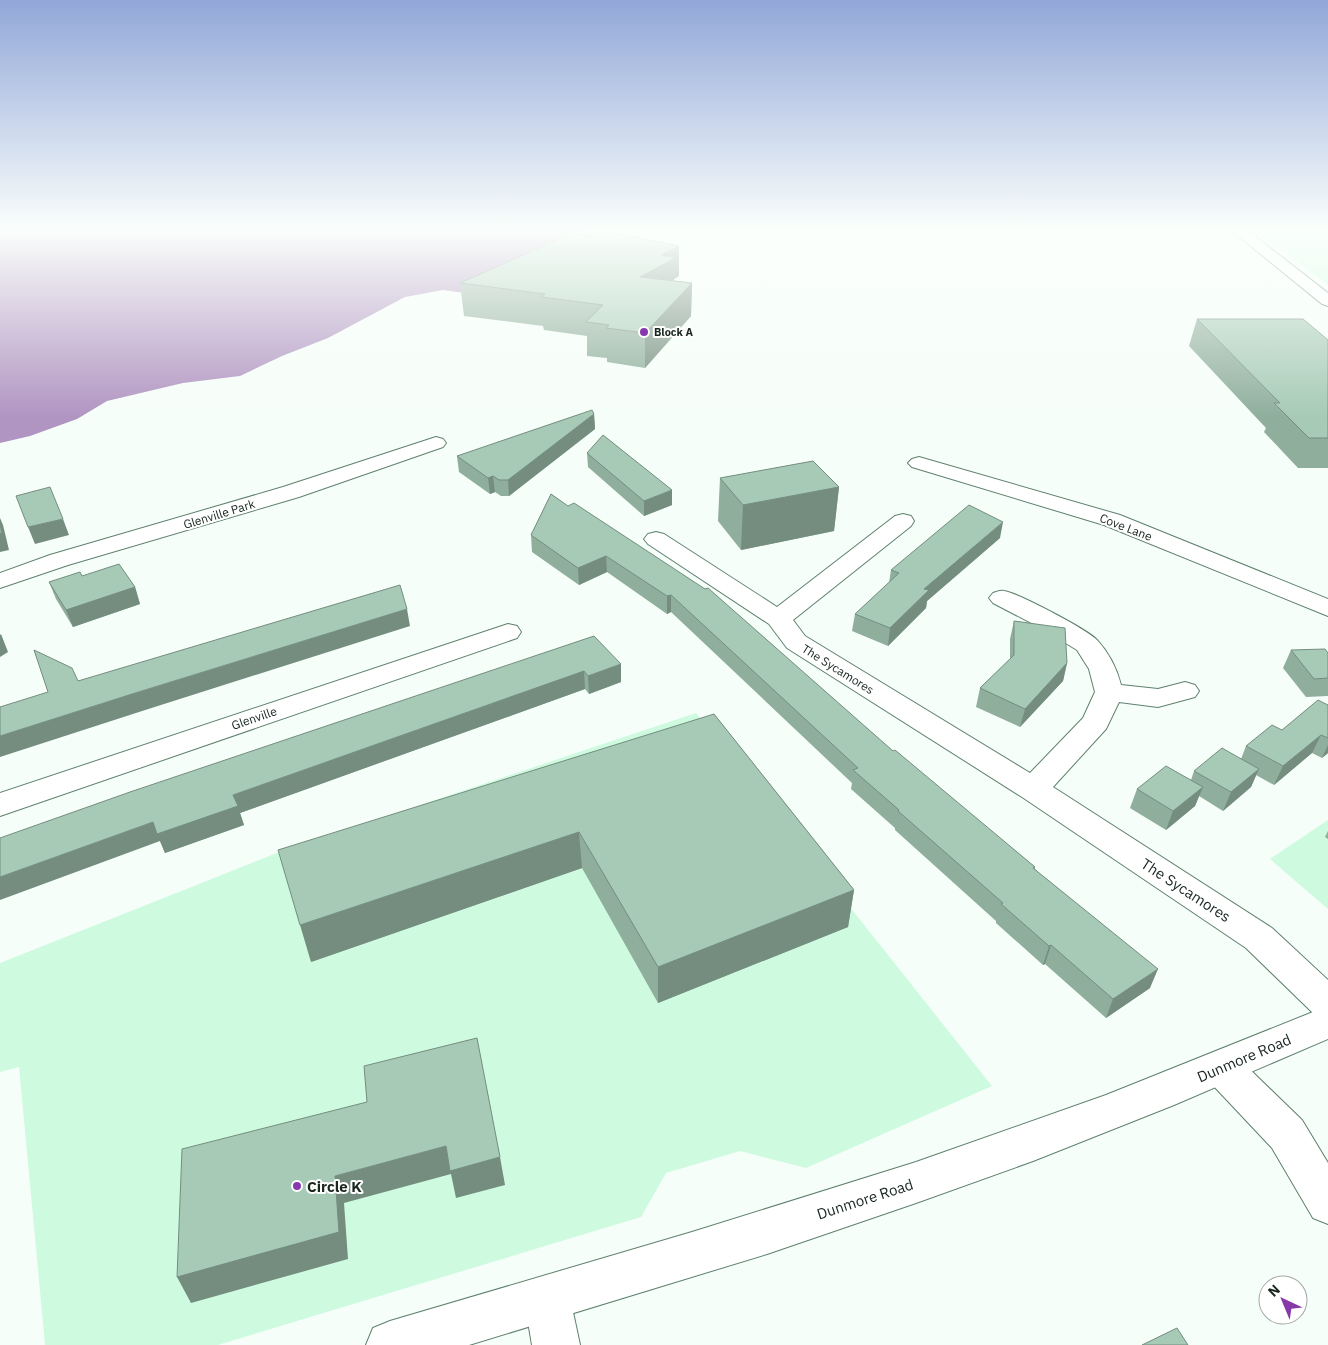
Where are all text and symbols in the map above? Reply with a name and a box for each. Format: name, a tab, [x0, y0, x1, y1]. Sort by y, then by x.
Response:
place label: Block A	[654, 325, 694, 339]
marker: Block A	[638, 326, 650, 338]
street label: Glenville Park	[181, 496, 257, 532]
street label: Cove Lane	[1098, 510, 1155, 544]
street label: The Sycamores	[799, 641, 877, 697]
street label: Glenville	[229, 703, 279, 733]
street label: The Sycamores	[1138, 854, 1234, 926]
street label: Dunmore Road	[1194, 1030, 1294, 1086]
street label: Dunmore Road	[814, 1174, 916, 1224]
place label: Circle K	[307, 1177, 362, 1196]
marker: Circle K	[291, 1180, 303, 1192]
north arrow	[1258, 1275, 1308, 1325]
text: N	[1264, 1281, 1284, 1301]

